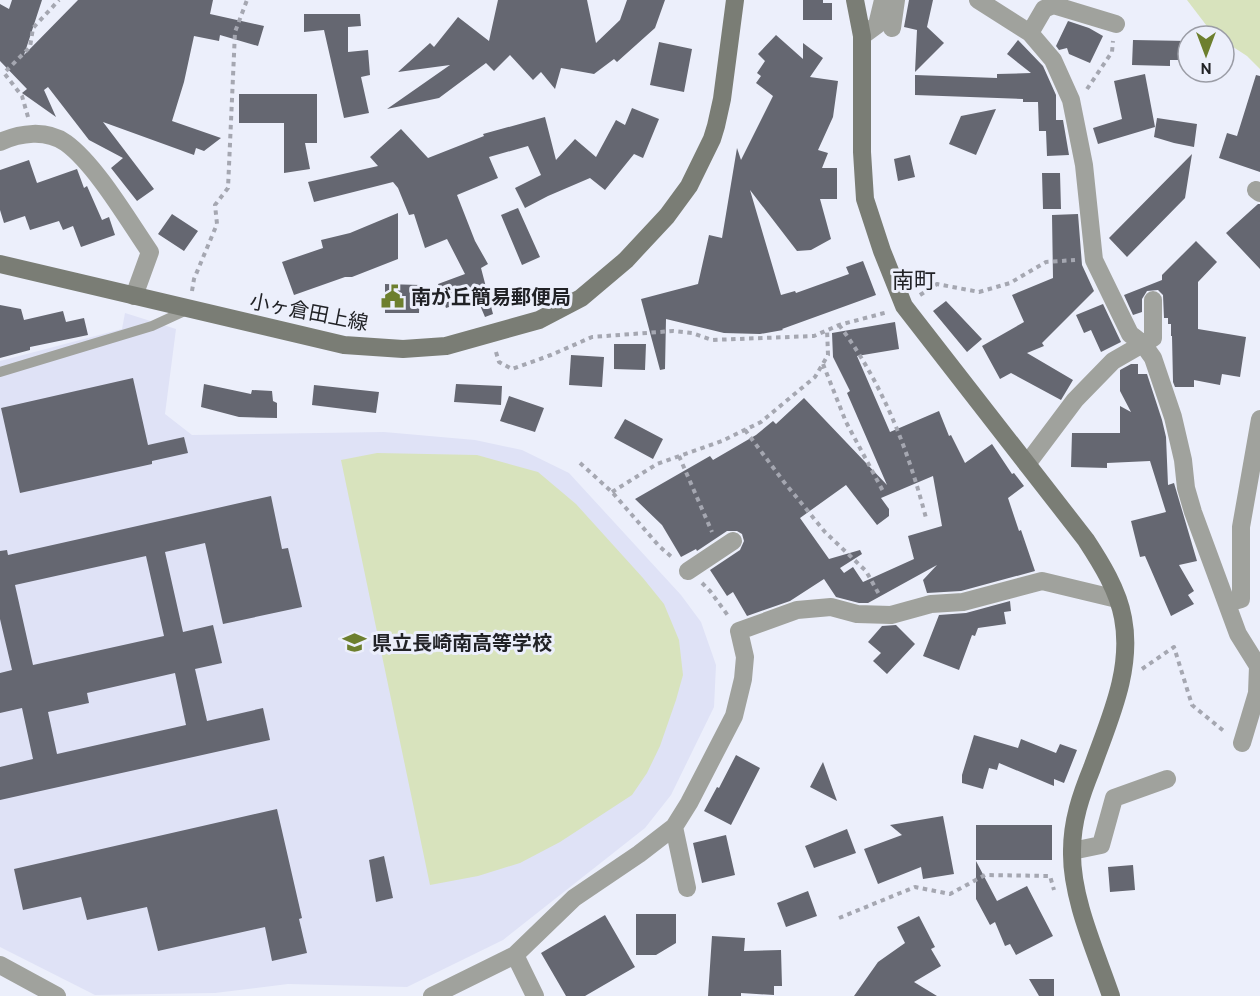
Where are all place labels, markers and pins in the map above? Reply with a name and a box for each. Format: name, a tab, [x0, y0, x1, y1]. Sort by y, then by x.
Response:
public building icon: 南が丘簡易郵便局	[380, 284, 406, 310]
place label: 南が丘簡易郵便局	[411, 285, 571, 309]
school or university icon: 県立長崎南高等学校	[341, 630, 367, 656]
place label: 県立長崎南高等学校	[372, 631, 552, 655]

